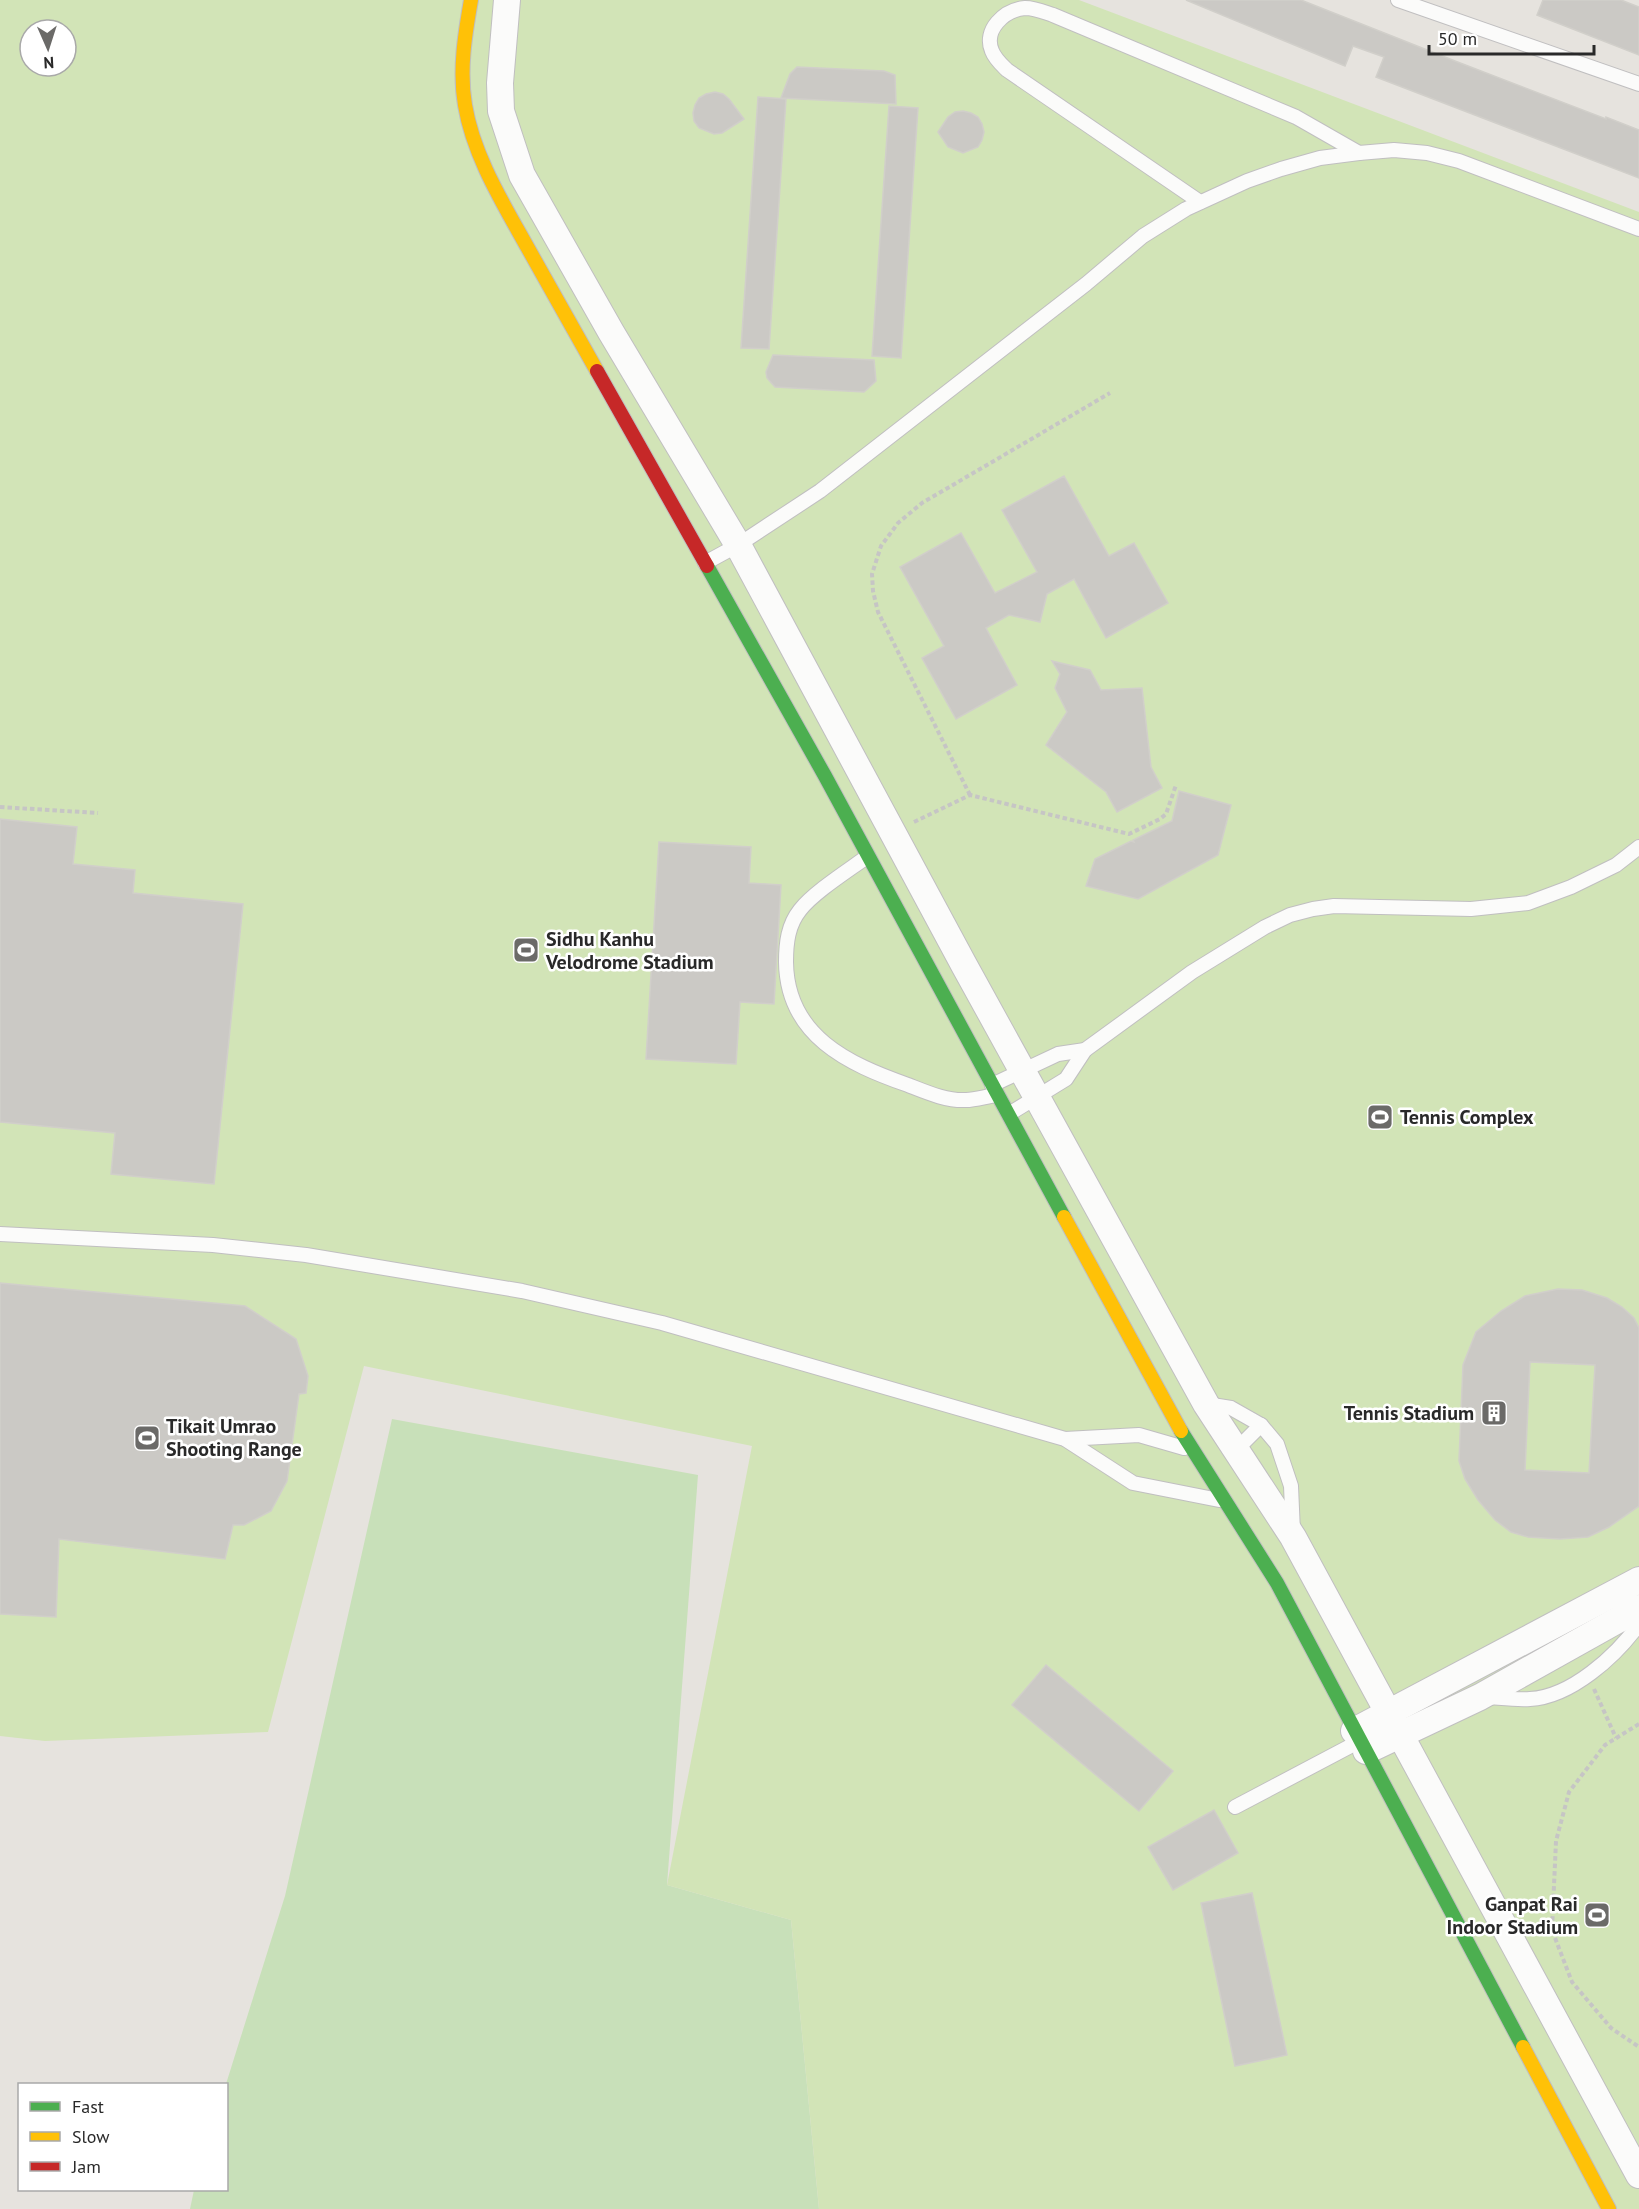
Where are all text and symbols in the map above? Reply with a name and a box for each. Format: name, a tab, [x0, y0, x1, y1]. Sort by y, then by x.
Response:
north arrow	[18, 18, 78, 78]
scale bar	[1429, 18, 1594, 56]
text: 50 m	[1438, 27, 1477, 50]
text: N	[43, 53, 55, 73]
place label: Sidhu Kanhu Velodrome Stadium	[545, 926, 714, 975]
sports icon: Sidhu Kanhu Velodrome Stadium	[511, 935, 541, 965]
sports icon: Tennis Complex	[1365, 1102, 1395, 1132]
place label: Tennis Complex	[1400, 1104, 1534, 1130]
building icon: Tennis Stadium	[1479, 1398, 1509, 1428]
place label: Tennis Stadium	[1344, 1400, 1474, 1426]
place label: Tikait Umrao Shooting Range	[166, 1413, 302, 1462]
sports icon: Tikait Umrao Shooting Range	[132, 1423, 162, 1453]
place label: Ganpat Rai Indoor Stadium	[1447, 1891, 1578, 1940]
sports icon: Ganpat Rai Indoor Stadium	[1582, 1900, 1612, 1930]
legend	[18, 2083, 228, 2191]
text: Fast	[72, 2095, 104, 2118]
text: Slow	[72, 2125, 110, 2148]
text: Jam	[71, 2155, 101, 2178]

